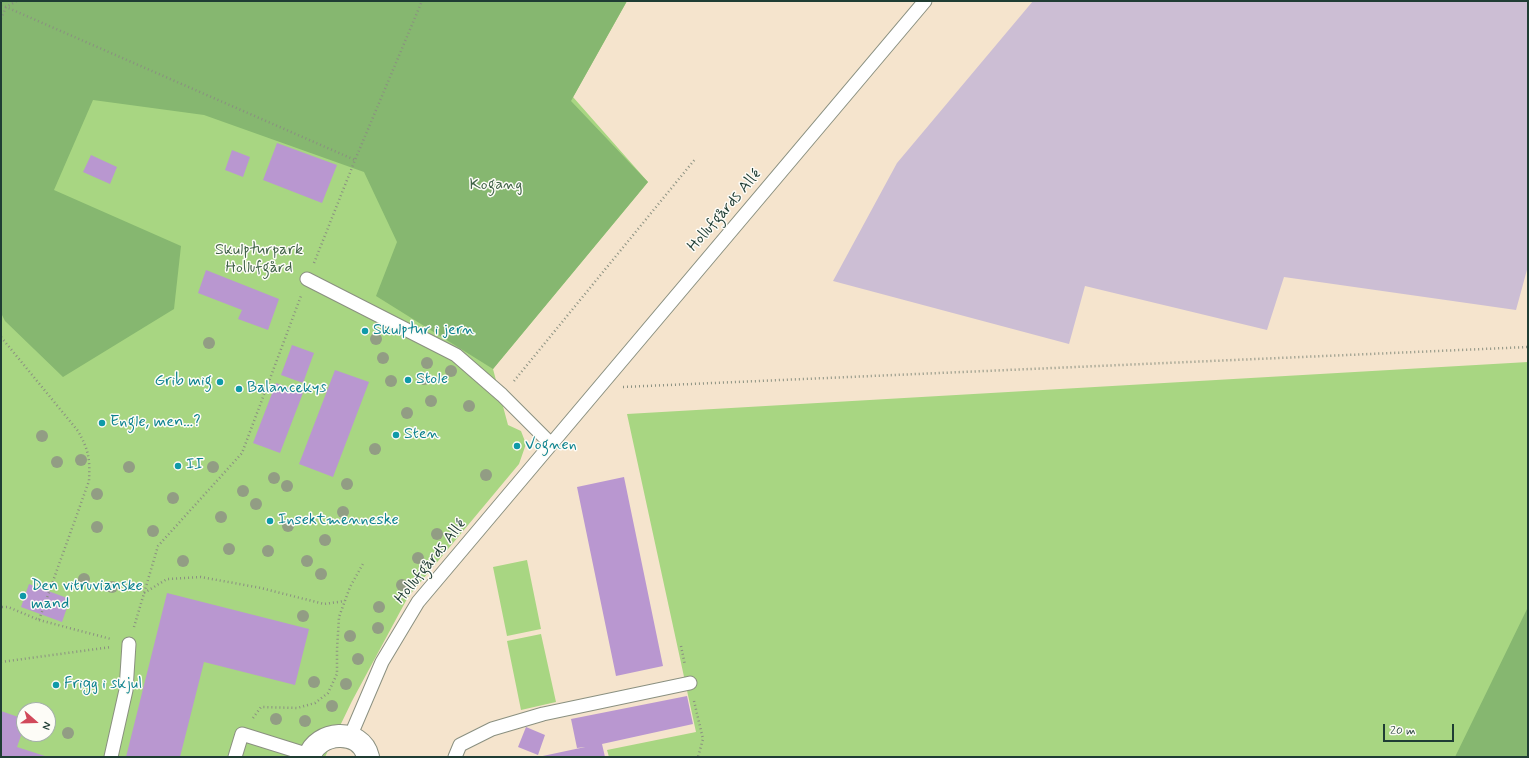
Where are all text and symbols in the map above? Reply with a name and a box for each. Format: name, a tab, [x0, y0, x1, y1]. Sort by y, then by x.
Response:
street label: Hollufgårds Allé	[684, 166, 766, 256]
park label: Kogang	[470, 176, 522, 196]
park label: Skulpturpark Hollufgård	[215, 241, 303, 279]
place label: Skulptur i jern	[373, 321, 475, 341]
marker: Skulptur i jern	[360, 326, 370, 336]
place label: Stole	[416, 370, 448, 390]
place label: Grib mig	[154, 372, 212, 392]
marker: Stole	[403, 375, 413, 385]
marker: Grib mig	[215, 377, 225, 387]
place label: Balancekys	[247, 379, 327, 399]
marker: Balancekys	[234, 384, 244, 394]
place label: Engle, men...?	[110, 413, 201, 433]
marker: Engle, men...?	[97, 418, 107, 428]
place label: Sten	[404, 425, 439, 445]
marker: Sten	[391, 430, 401, 440]
place label: Vognen	[525, 436, 577, 456]
marker: Vognen	[512, 441, 522, 451]
place label: II	[186, 456, 204, 476]
marker: II	[173, 461, 183, 471]
place label: Insektmenneske	[278, 511, 399, 531]
marker: Insektmenneske	[265, 516, 275, 526]
street label: Hollufgårds Allé	[391, 516, 471, 608]
place label: Den vitruvianske mand	[31, 577, 143, 615]
marker: Den vitruvianske mand	[18, 591, 28, 601]
place label: Frigg i skjul	[64, 675, 142, 695]
marker: Frigg i skjul	[51, 680, 61, 690]
north arrow	[16, 702, 56, 742]
scale bar	[1385, 716, 1456, 742]
text: N	[39, 720, 54, 732]
text: 20 m	[1390, 723, 1416, 739]

